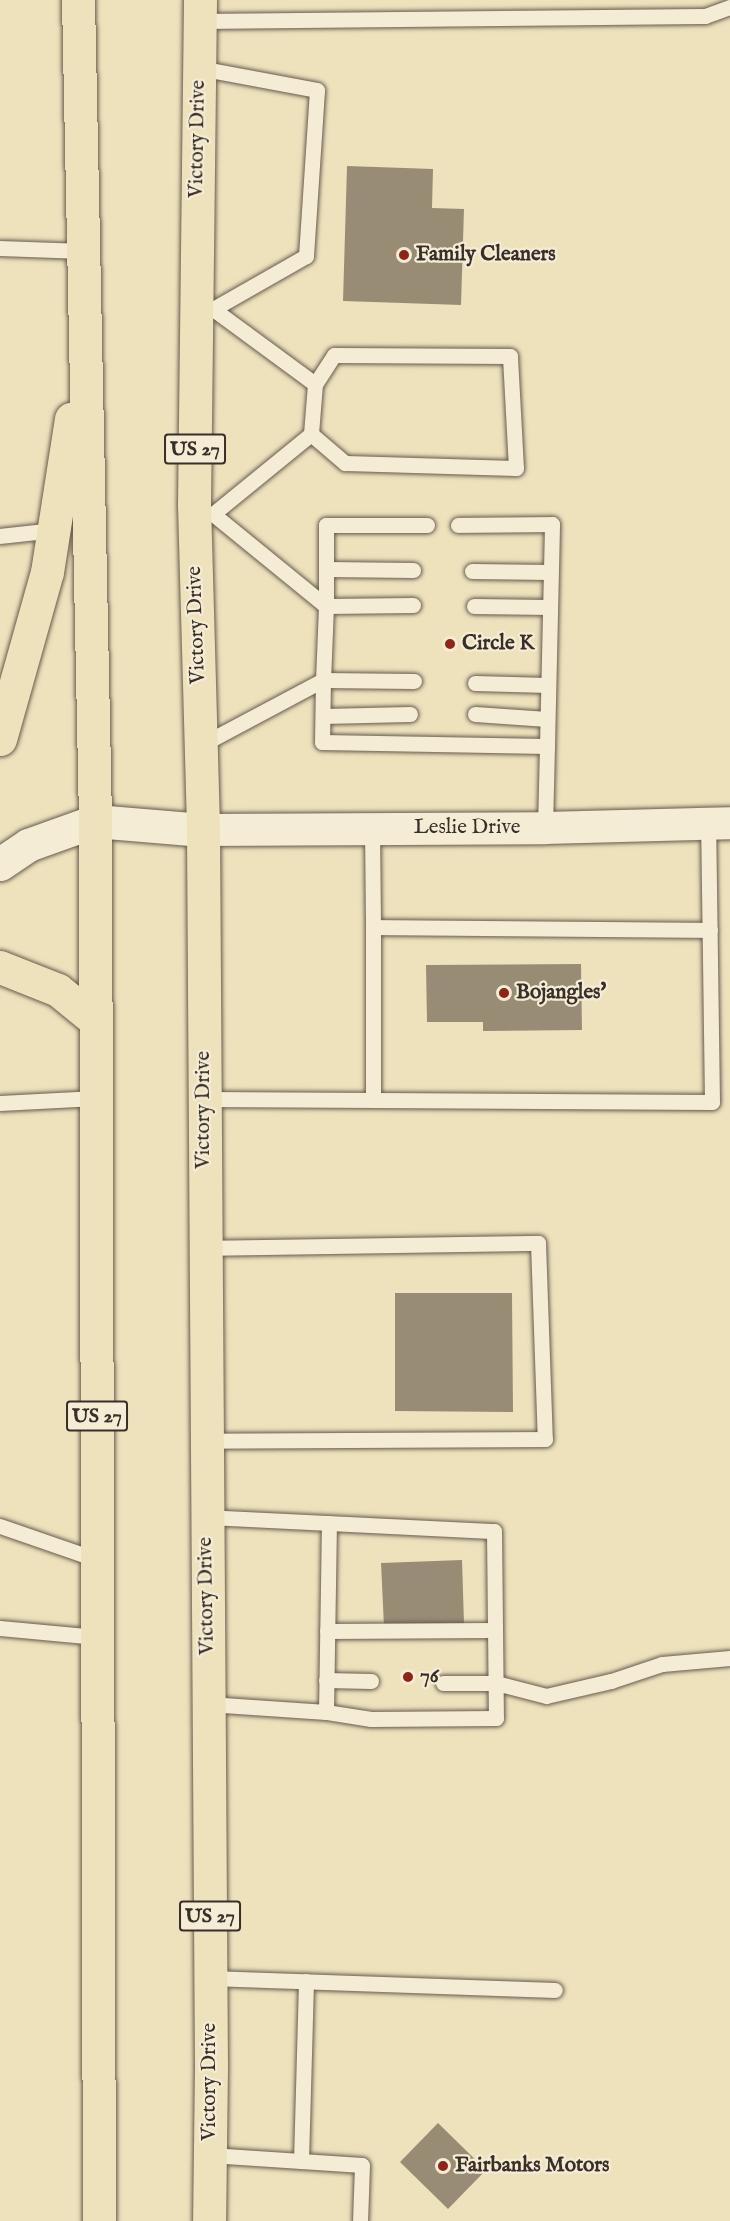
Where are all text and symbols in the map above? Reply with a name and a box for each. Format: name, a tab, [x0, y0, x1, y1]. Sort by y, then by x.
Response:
street label: Victory Drive	[184, 80, 212, 198]
place label: Family Cleaners	[416, 242, 556, 268]
marker: Family Cleaners	[397, 248, 411, 262]
road number: US 27	[164, 432, 226, 466]
street label: Victory Drive	[182, 565, 212, 685]
place label: Circle K	[462, 631, 534, 657]
marker: Circle K	[443, 637, 457, 651]
street label: Leslie Drive	[414, 815, 520, 841]
place label: Bojangles'	[516, 980, 606, 1006]
marker: Bojangles'	[497, 986, 511, 1000]
street label: Victory Drive	[191, 1051, 217, 1169]
road number: US 27	[66, 1399, 128, 1433]
street label: Victory Drive	[193, 1537, 221, 1655]
place label: 76	[420, 1664, 439, 1690]
marker: 76	[401, 1670, 415, 1684]
road number: US 27	[178, 1899, 242, 1933]
street label: Victory Drive	[197, 2023, 223, 2141]
place label: Fairbanks Motors	[455, 2153, 609, 2179]
marker: Fairbanks Motors	[436, 2159, 450, 2173]

